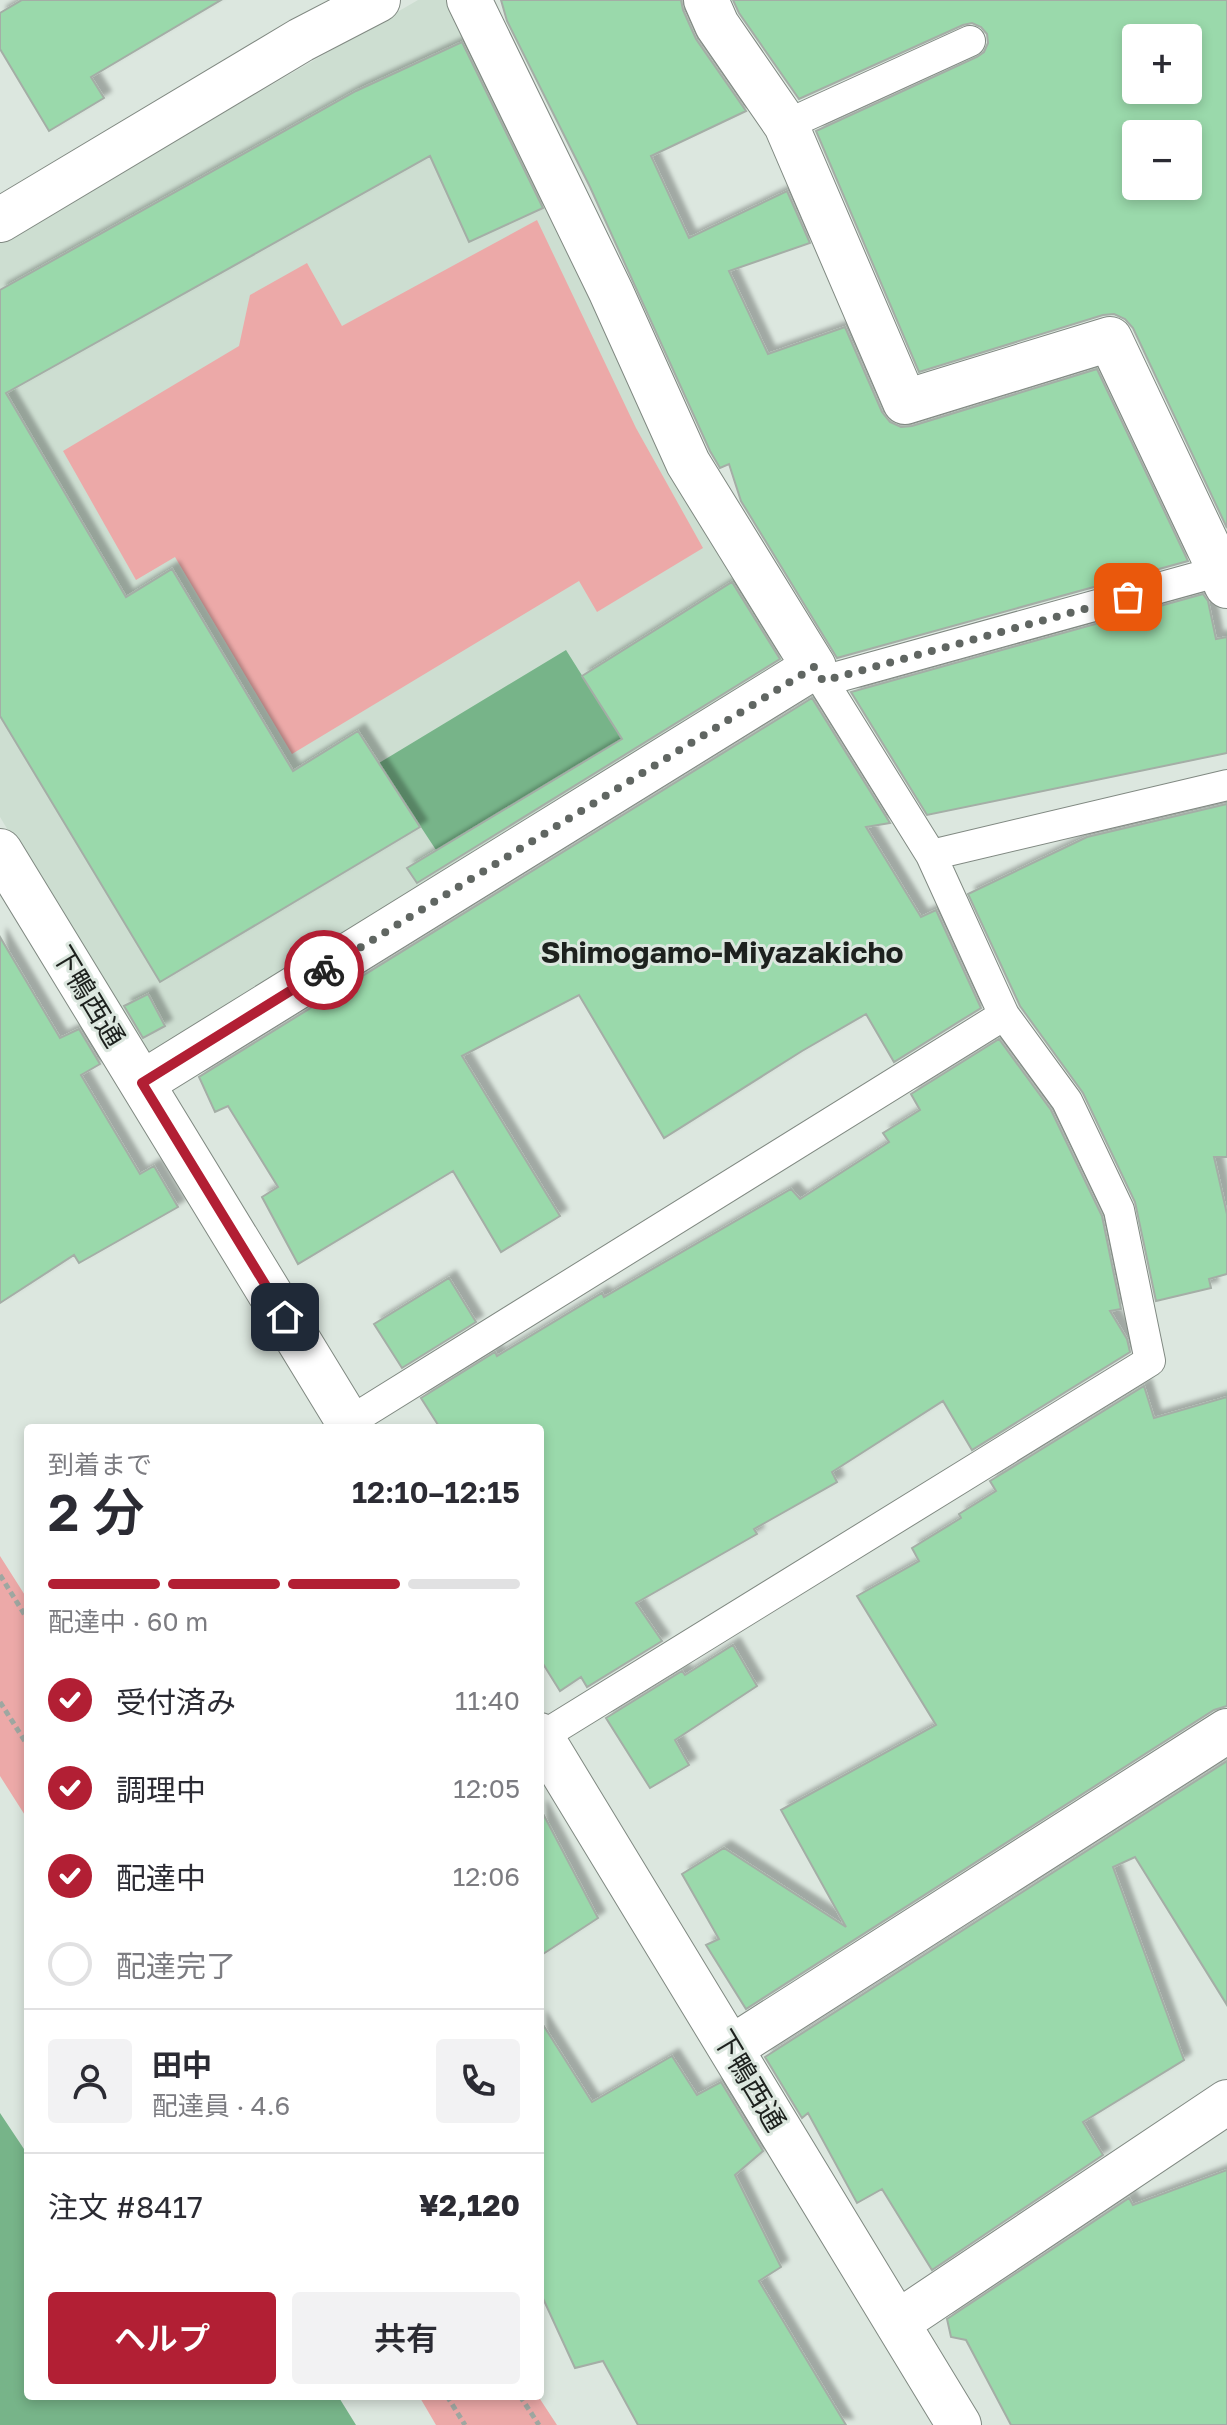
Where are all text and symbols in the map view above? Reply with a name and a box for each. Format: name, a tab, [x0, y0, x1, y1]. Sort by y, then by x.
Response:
map controls	[1122, 24, 1202, 200]
button: +	[1122, 24, 1202, 104]
button: −	[1122, 120, 1202, 200]
pin	[1094, 563, 1162, 631]
icon: bag	[1106, 575, 1150, 619]
courier	[284, 930, 364, 1010]
district label: Shimogamo-Miyazakicho	[540, 934, 904, 970]
street label: 下鴨西通	[46, 939, 132, 1053]
icon: bike	[302, 948, 346, 992]
pin	[251, 1283, 319, 1351]
icon: home	[263, 1295, 307, 1339]
text: 到着まで	[48, 1449, 152, 1480]
text: 12:10–12:15	[352, 1474, 520, 1510]
text: 2 分	[48, 1480, 144, 1542]
text: 配達中 · 60 m	[48, 1606, 208, 1637]
icon: check	[48, 1678, 92, 1722]
text: 受付済み	[116, 1684, 236, 1720]
text: 11:40	[455, 1685, 520, 1716]
icon: check	[48, 1766, 92, 1810]
text: 調理中	[116, 1772, 206, 1808]
text: 12:05	[453, 1773, 520, 1804]
icon: check	[48, 1854, 92, 1898]
text: 配達中	[116, 1860, 206, 1896]
text: 12:06	[453, 1861, 520, 1892]
text: 配達完了	[116, 1948, 236, 1984]
street label: 下鴨西通	[707, 2023, 793, 2137]
button: person	[48, 2039, 132, 2123]
button: phone	[436, 2039, 520, 2123]
text: 田中	[152, 2047, 212, 2083]
text: 配達員 · 4.6	[152, 2090, 290, 2121]
text: ¥2,120	[419, 2187, 520, 2223]
text: 注文 #8417	[48, 2189, 203, 2225]
button: ヘルプ	[48, 2292, 276, 2384]
button: 共有	[292, 2292, 520, 2384]

